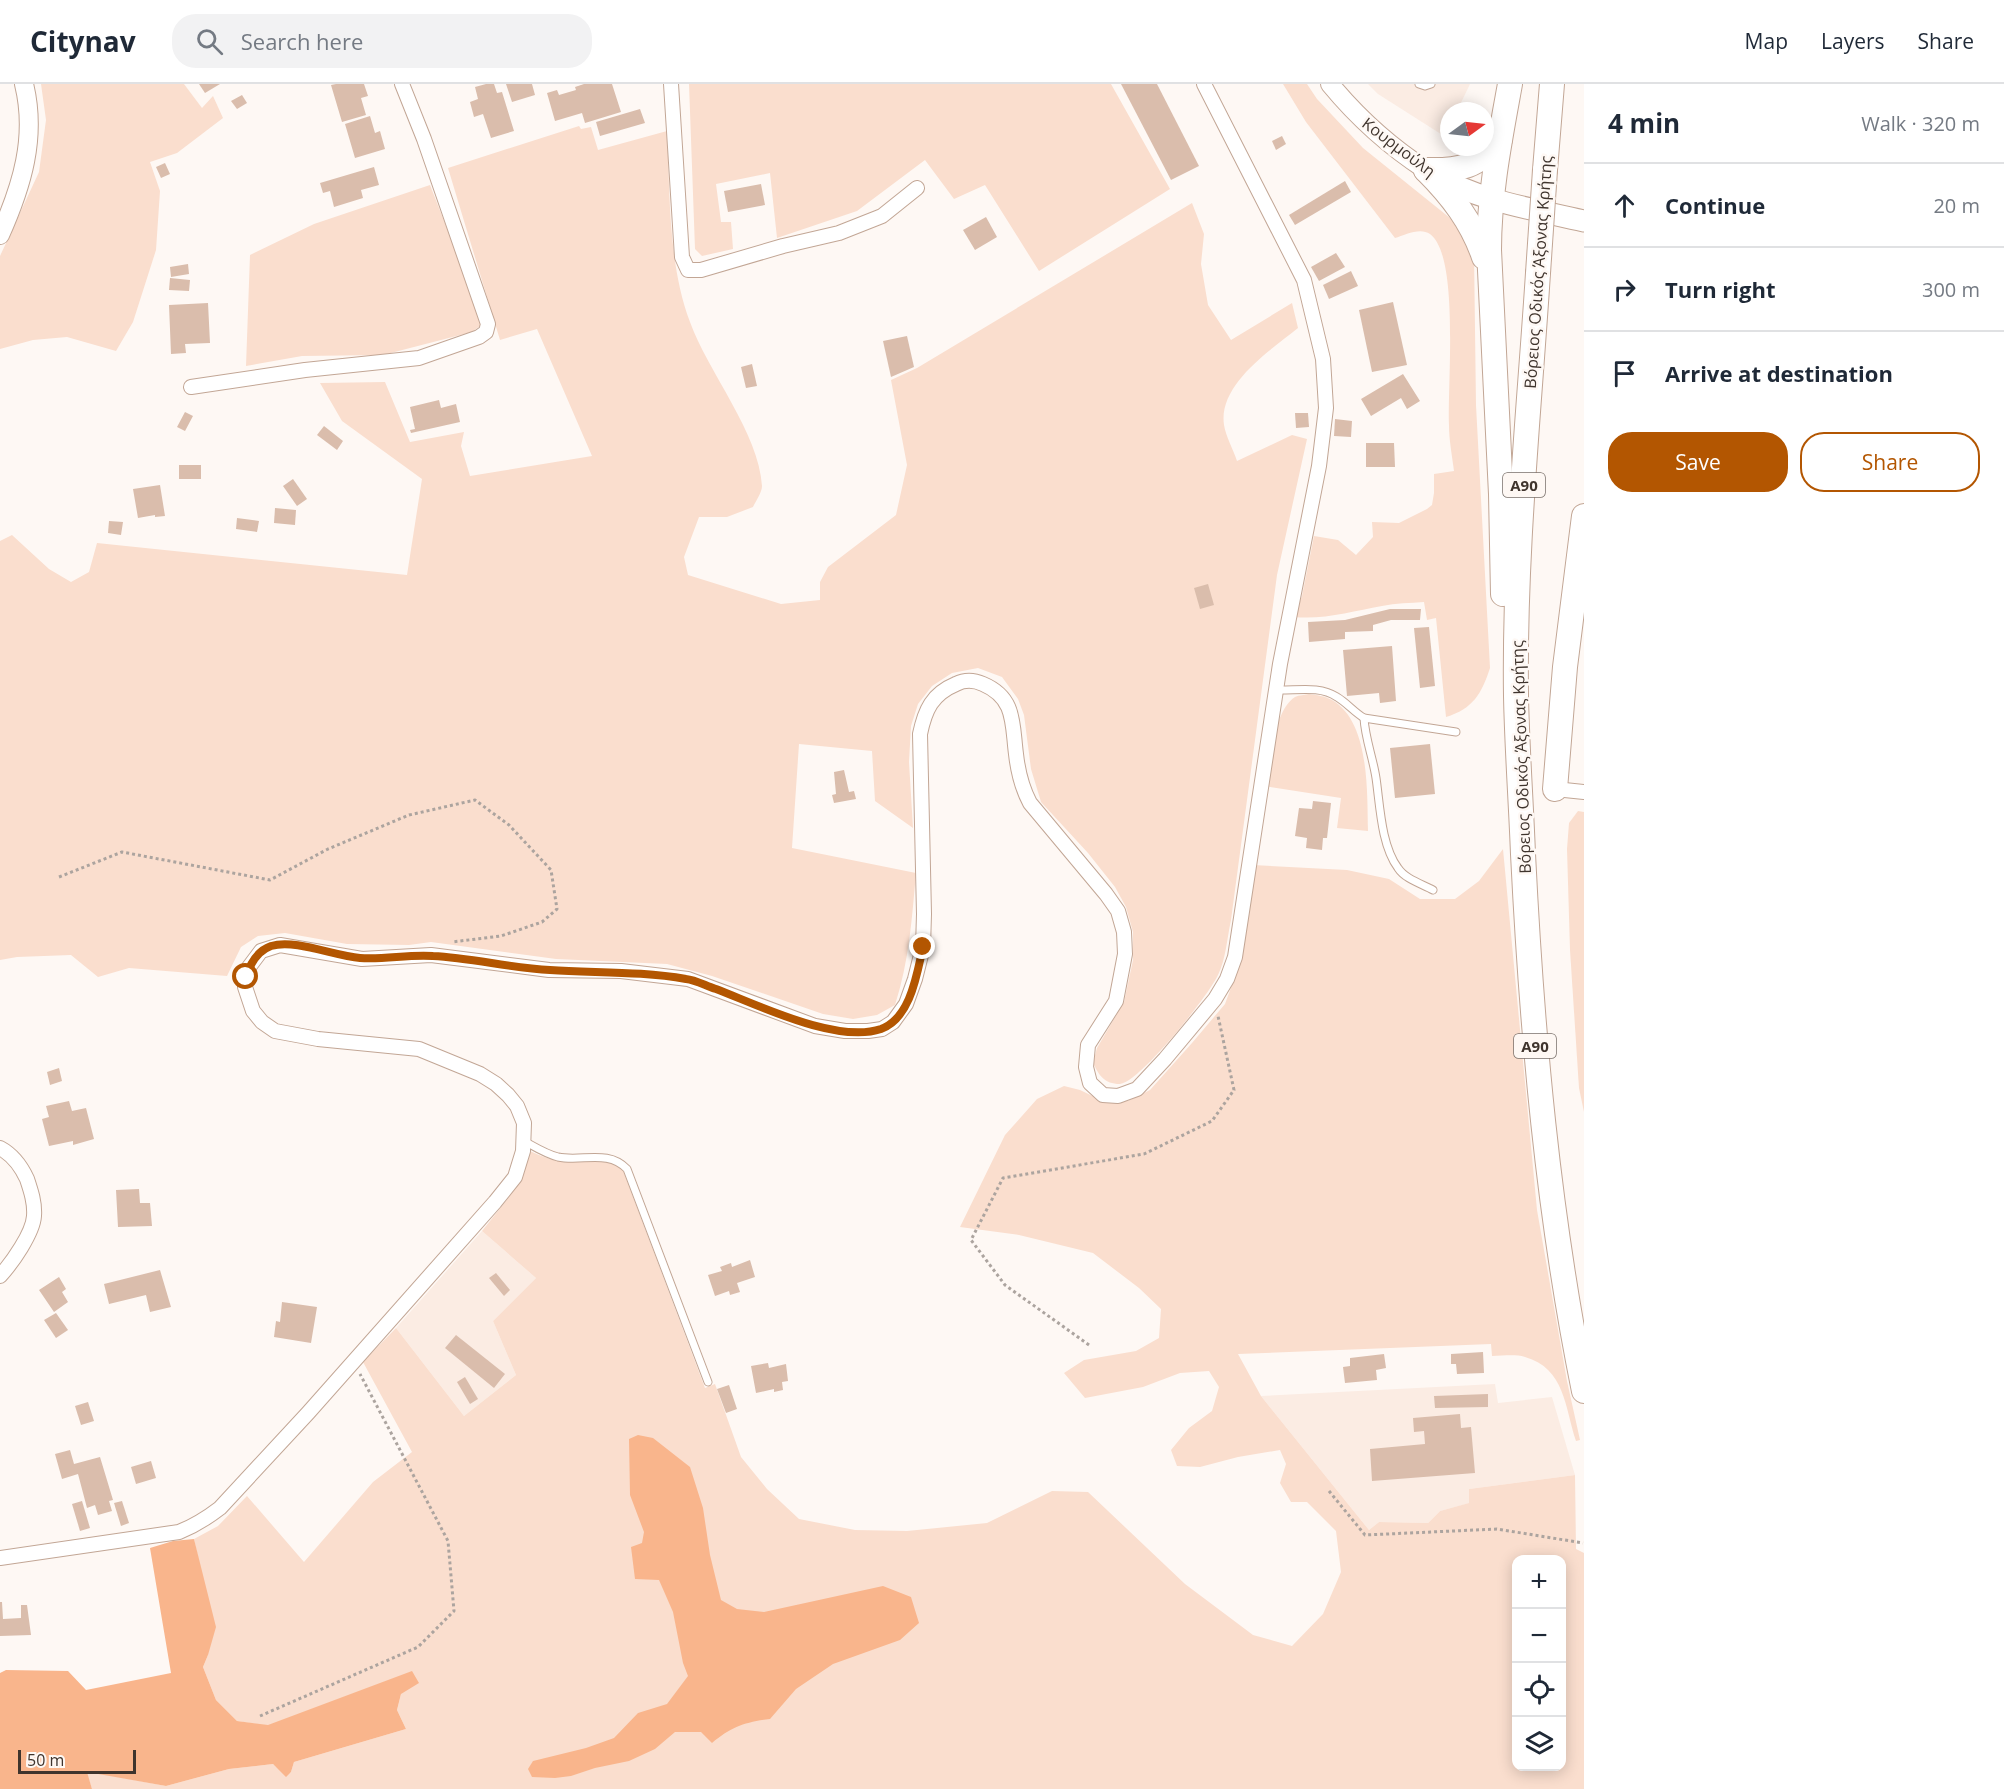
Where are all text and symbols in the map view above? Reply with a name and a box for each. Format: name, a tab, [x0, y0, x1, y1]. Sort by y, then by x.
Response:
search box	[172, 14, 592, 68]
text: Citynav	[30, 22, 136, 60]
icon: search	[193, 25, 226, 58]
text: Search here	[241, 26, 363, 56]
text: Map	[1745, 27, 1788, 55]
text: Layers	[1821, 27, 1885, 55]
text: Share	[1918, 27, 1974, 55]
north arrow	[1440, 102, 1494, 156]
text: 4 min	[1608, 105, 1680, 141]
text: Walk · 320 m	[1861, 110, 1980, 137]
street label: Κουρμούλη	[1358, 112, 1440, 182]
street label: Βόρειος Οδικός Άξονας Κρήτης	[1519, 154, 1557, 389]
icon: ahead	[1608, 189, 1641, 222]
text: Continue	[1665, 190, 1765, 220]
text: 20 m	[1933, 192, 1980, 219]
icon: right	[1608, 273, 1641, 306]
text: Turn right	[1665, 274, 1776, 304]
text: 300 m	[1922, 276, 1980, 303]
icon: arrive	[1608, 357, 1641, 390]
text: Arrive at destination	[1665, 358, 1893, 388]
button: Save	[1608, 432, 1788, 492]
button: Share	[1800, 432, 1980, 492]
road number: Α90	[1503, 473, 1545, 497]
street label: Βόρειος Οδικός Άξονας Κρήτης	[1506, 640, 1536, 874]
route end	[909, 933, 935, 959]
route start	[232, 963, 258, 989]
road number: Α90	[1514, 1034, 1556, 1058]
map controls	[1512, 1555, 1566, 1771]
button: +	[1512, 1555, 1566, 1609]
button: −	[1512, 1609, 1566, 1663]
button: locate	[1512, 1663, 1566, 1717]
button: layers	[1512, 1717, 1566, 1771]
scale bar	[18, 1747, 136, 1774]
text: 50 m	[27, 1749, 64, 1771]

